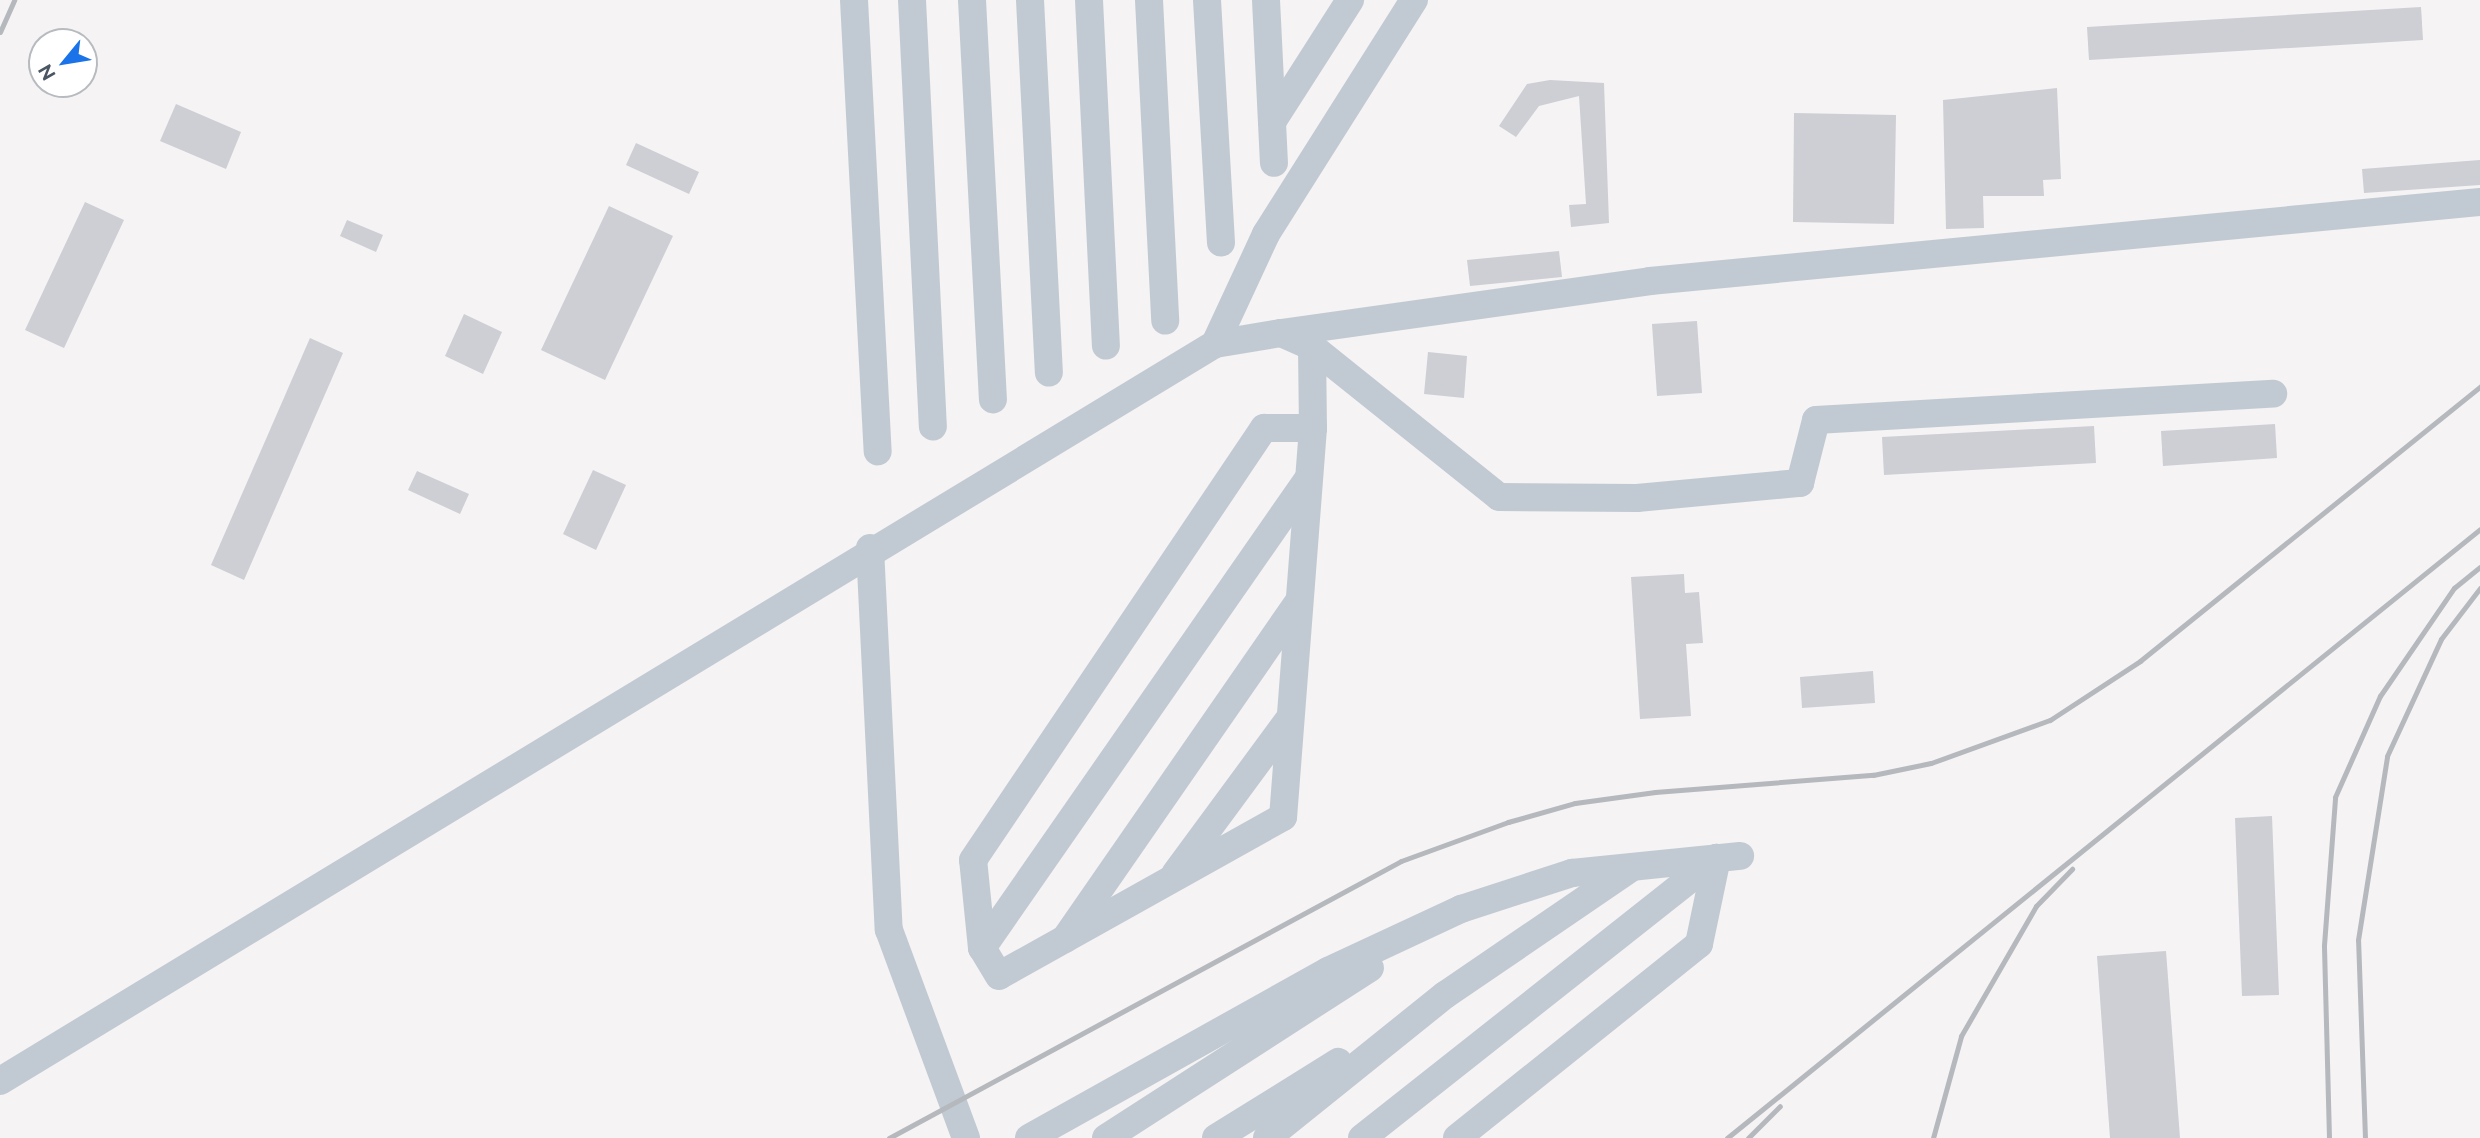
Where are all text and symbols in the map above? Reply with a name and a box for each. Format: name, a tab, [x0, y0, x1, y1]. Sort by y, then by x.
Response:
north arrow	[28, 28, 98, 98]
text: N	[33, 61, 60, 84]

